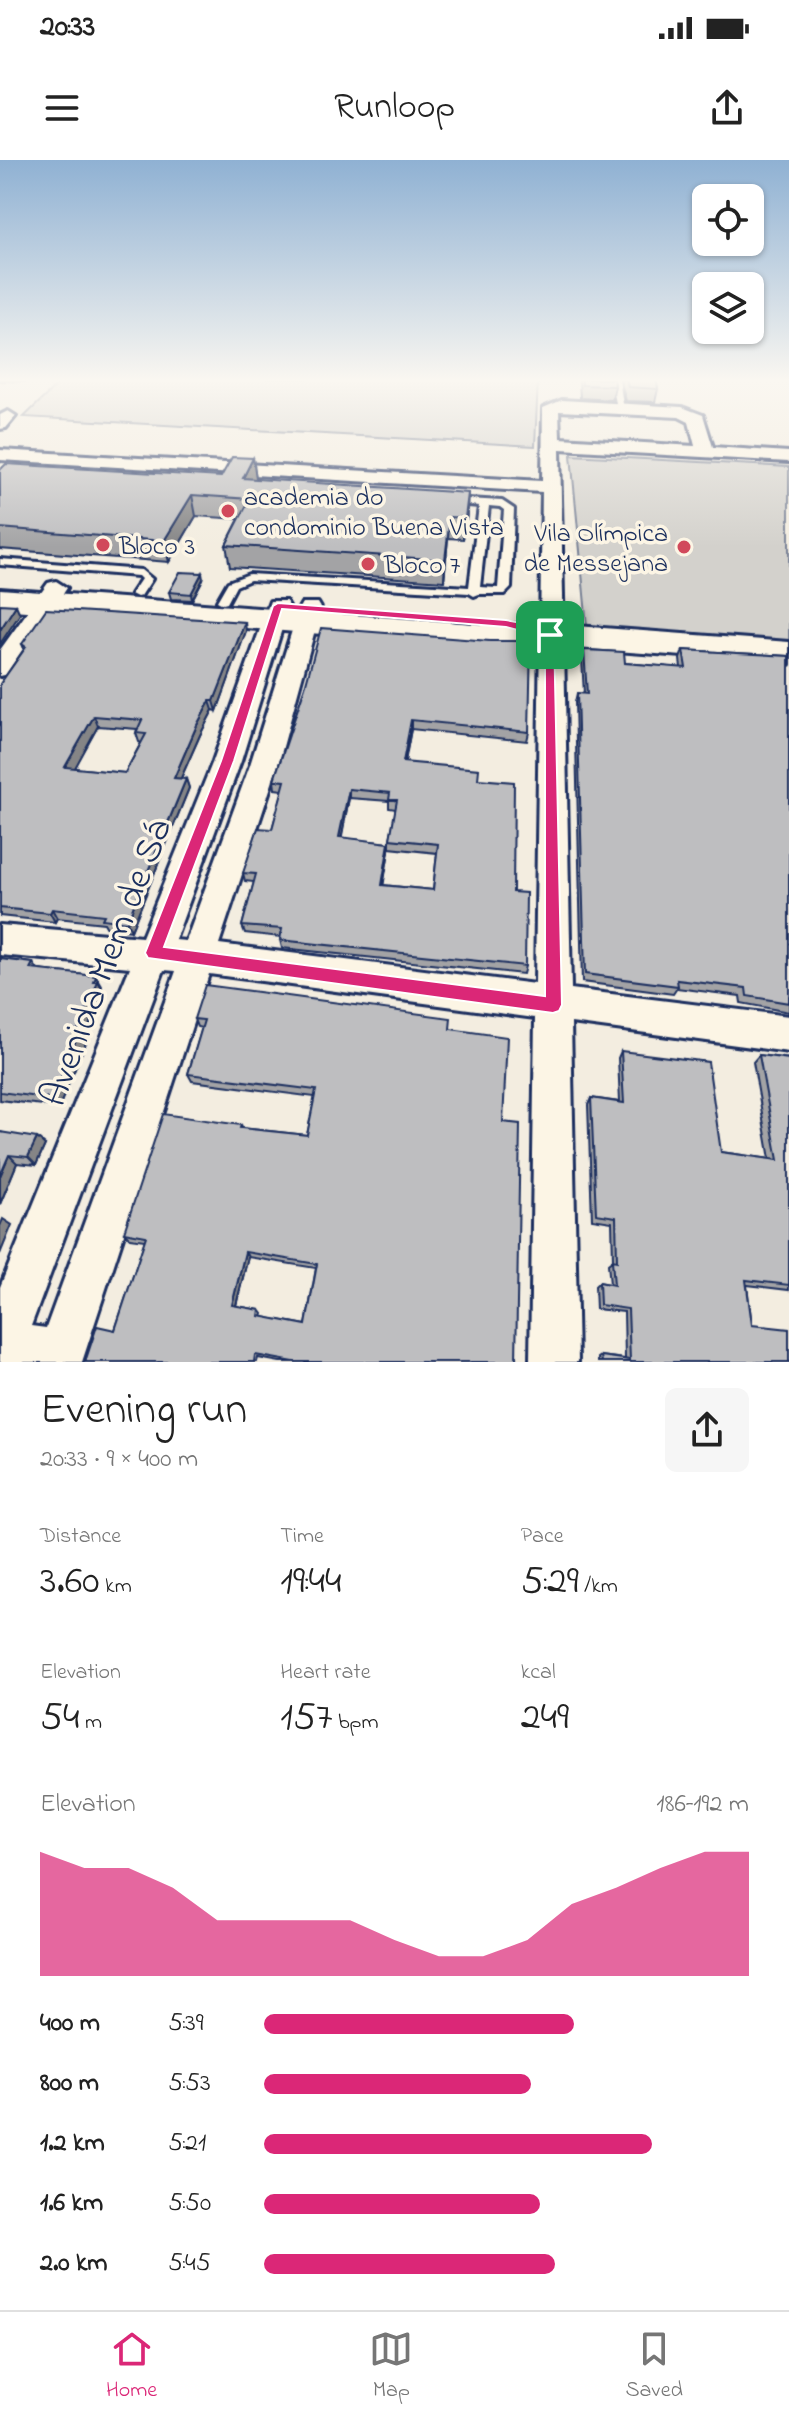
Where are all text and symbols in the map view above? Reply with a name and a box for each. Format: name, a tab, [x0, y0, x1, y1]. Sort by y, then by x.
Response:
text: 20:33	[40, 6, 95, 50]
text: Runloop	[334, 82, 455, 135]
icon: menu	[40, 86, 84, 130]
icon: share	[705, 86, 749, 130]
map controls	[692, 184, 764, 344]
button: locate	[692, 184, 764, 256]
button: layers	[692, 272, 764, 344]
place label: academia do condominio Buena Vista	[244, 480, 504, 548]
marker: academia do condominio Buena Vista	[219, 502, 237, 520]
place label: Vila Olímpica de Messejana	[524, 516, 668, 584]
place label: Bloco 3	[118, 529, 195, 567]
marker: Bloco 3	[94, 536, 112, 554]
marker: Vila Olímpica de Messejana	[675, 538, 693, 556]
place label: Bloco 7	[383, 548, 460, 586]
marker: Bloco 7	[359, 555, 377, 573]
pin	[516, 601, 584, 669]
icon: arrive	[528, 613, 572, 657]
street label: Avenida Mem de Sá	[27, 812, 188, 1115]
text: Evening run	[40, 1379, 247, 1443]
button: share	[665, 1388, 749, 1472]
text: 20:33 · 9 × 400 m	[40, 1441, 198, 1479]
text: Distance	[40, 1521, 121, 1553]
text: Time	[280, 1521, 324, 1553]
text: Pace	[521, 1521, 564, 1553]
text: 3.60	[40, 1553, 100, 1612]
text: 19:44	[280, 1553, 341, 1612]
text: 5:29	[521, 1553, 579, 1612]
text: km	[100, 1571, 132, 1603]
text: /km	[579, 1571, 618, 1603]
text: Elevation	[40, 1657, 121, 1689]
text: Heart rate	[280, 1657, 371, 1689]
text: kcal	[521, 1657, 556, 1689]
text: 54	[40, 1689, 79, 1748]
text: 157	[280, 1689, 332, 1748]
text: 249	[521, 1689, 569, 1748]
text: m	[79, 1707, 102, 1739]
text: bpm	[332, 1707, 379, 1739]
text: Elevation	[40, 1786, 136, 1824]
text: 186–192 m	[656, 1786, 749, 1824]
text: 400 m	[40, 2005, 100, 2043]
text: 5:39	[168, 2005, 204, 2043]
text: 800 m	[40, 2065, 99, 2103]
text: 5:53	[168, 2065, 211, 2103]
text: 1.2 km	[40, 2125, 105, 2163]
text: 5:21	[168, 2125, 206, 2163]
text: 1.6 km	[40, 2185, 103, 2223]
text: 5:50	[168, 2185, 211, 2223]
text: 2.0 km	[40, 2245, 108, 2283]
text: 5:45	[168, 2245, 211, 2283]
tab: Home	[106, 2327, 157, 2407]
tab: Map	[369, 2327, 413, 2407]
tab: Saved	[626, 2327, 683, 2407]

